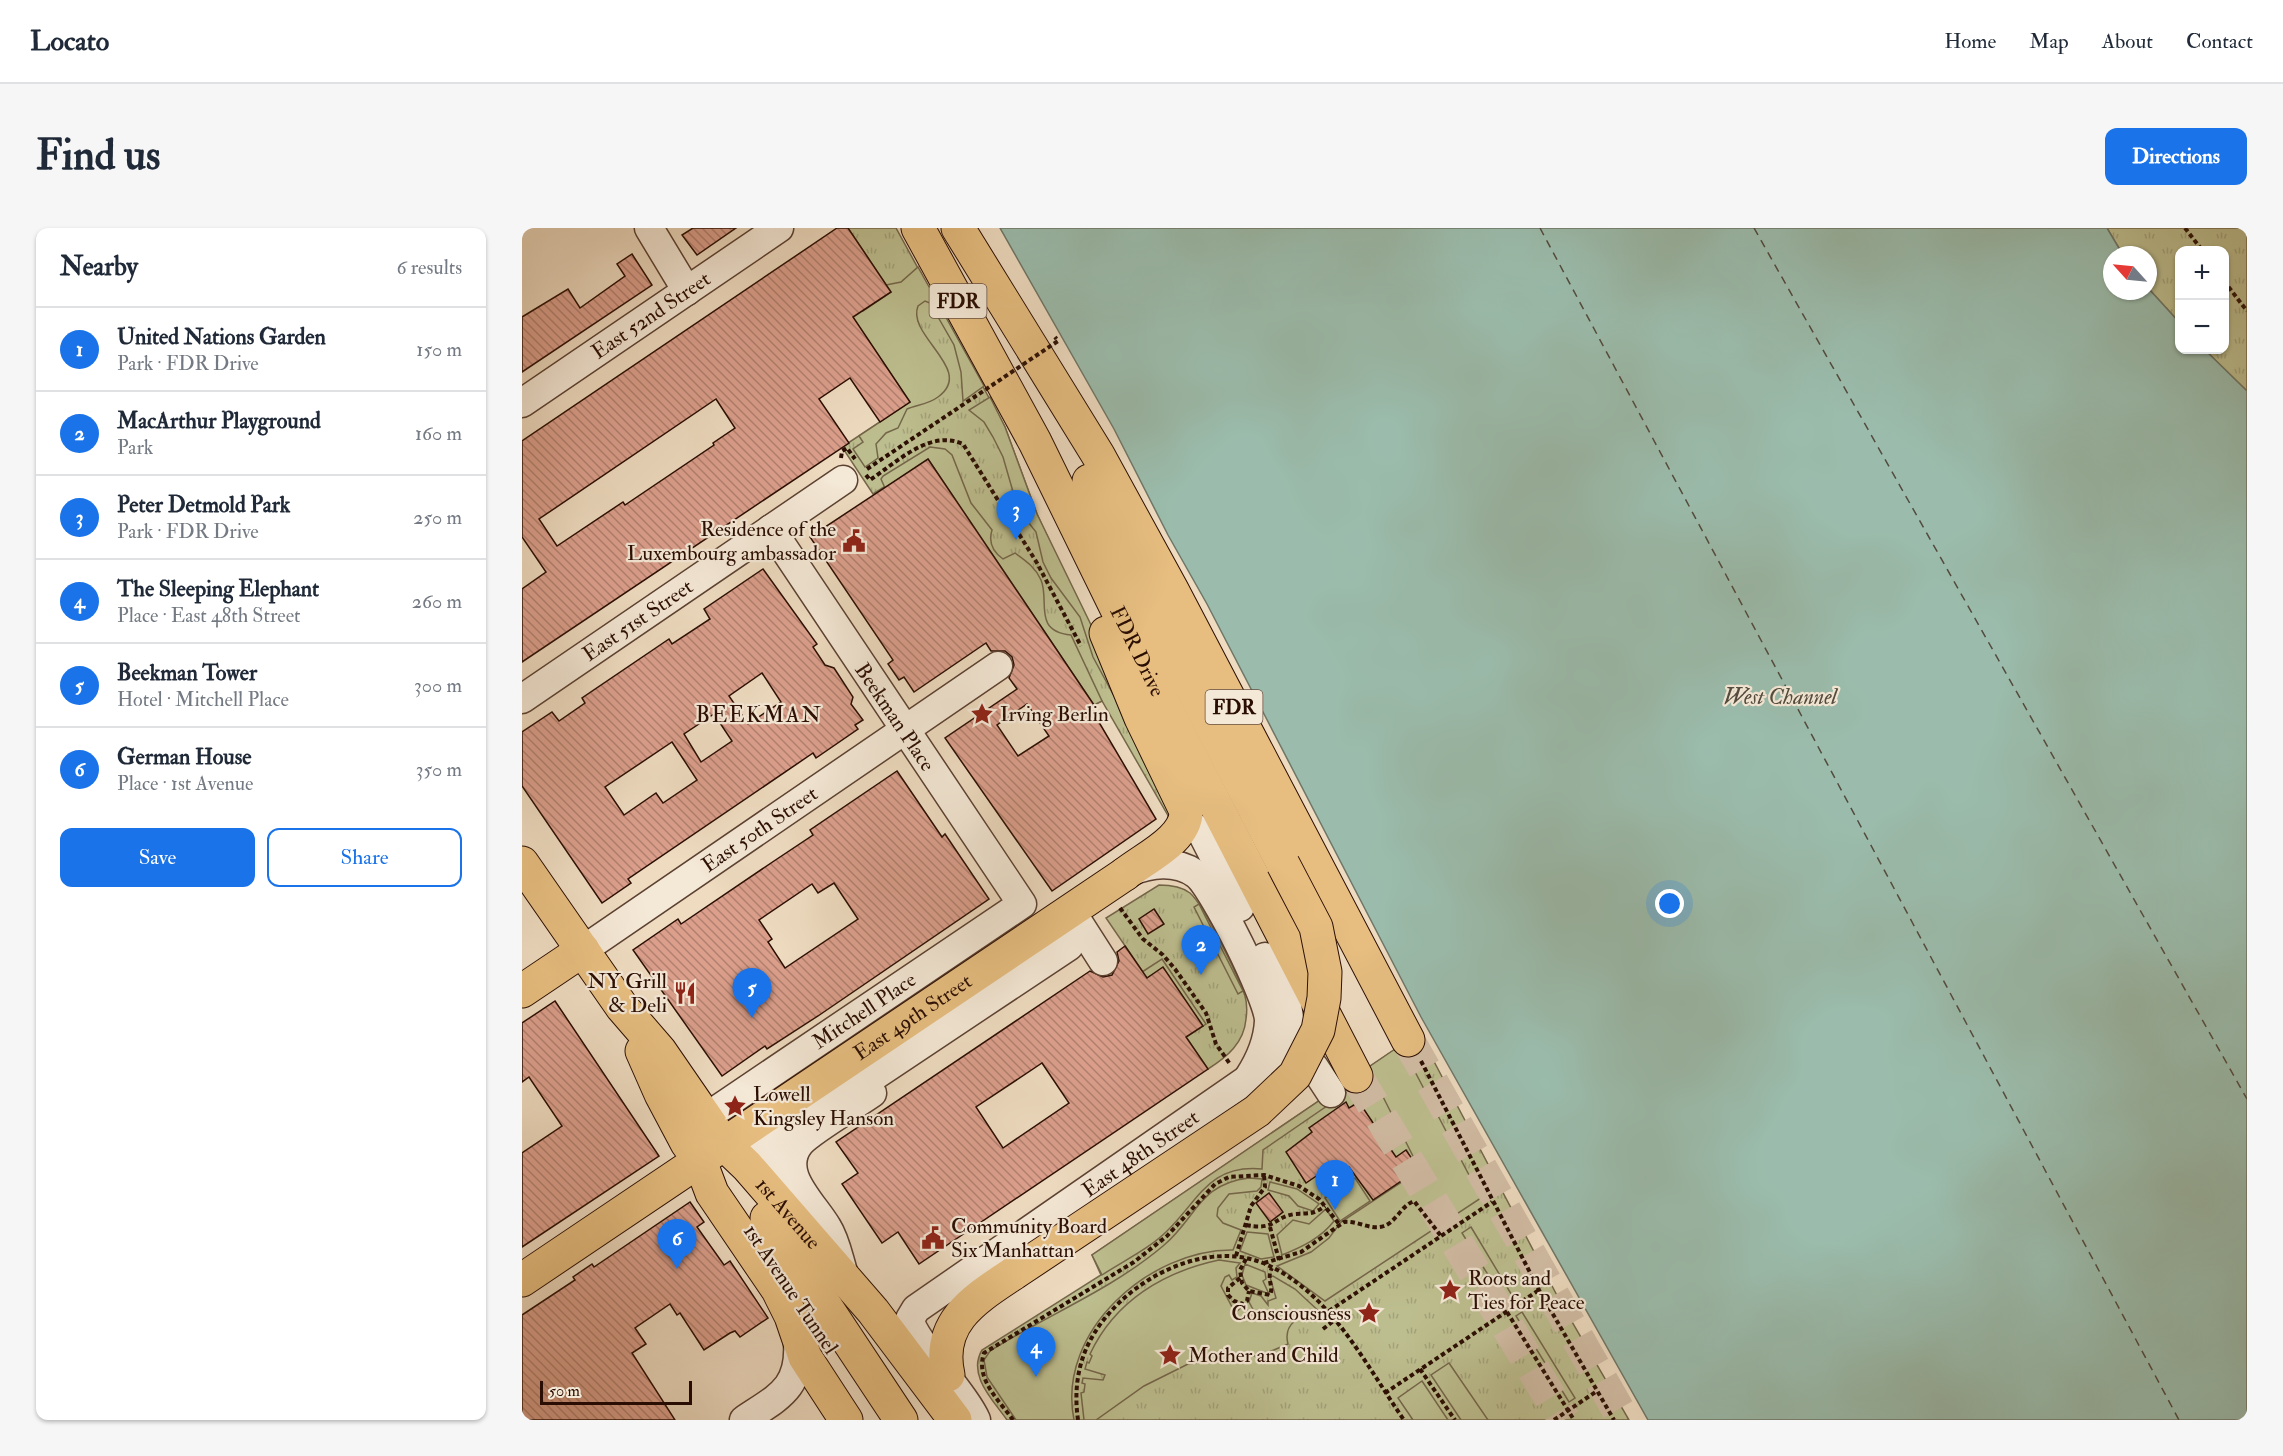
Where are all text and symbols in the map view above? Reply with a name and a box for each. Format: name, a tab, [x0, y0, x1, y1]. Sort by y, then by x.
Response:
text: Locato	[30, 24, 109, 59]
text: Home	[1944, 28, 1996, 55]
text: Map	[2029, 28, 2069, 55]
text: About	[2102, 28, 2153, 55]
text: Contact	[2186, 28, 2253, 55]
button: Directions	[2105, 128, 2247, 185]
text: Find us	[36, 130, 160, 182]
north arrow	[2103, 246, 2157, 300]
map controls	[2175, 246, 2229, 354]
button: +	[2175, 246, 2229, 300]
text: Nearby	[60, 251, 138, 283]
text: 6 results	[396, 255, 462, 280]
street label: East 52nd Street	[587, 265, 716, 366]
road number: FDR	[930, 284, 986, 318]
button: −	[2175, 300, 2229, 354]
text: United Nations Garden	[117, 323, 326, 351]
text: 1	[76, 337, 83, 362]
text: 150 m	[416, 337, 462, 362]
text: Park · FDR Drive	[117, 351, 259, 376]
text: MacArthur Playground	[117, 407, 321, 435]
text: 2	[74, 421, 85, 446]
text: 160 m	[415, 421, 462, 446]
text: Park	[117, 435, 153, 460]
pin: 3	[996, 490, 1036, 540]
text: Peter Detmold Park	[117, 491, 290, 519]
text: 3	[76, 505, 83, 530]
text: 250 m	[413, 505, 462, 530]
place label: Residence of the Luxembourg ambassador	[627, 516, 836, 567]
text: Park · FDR Drive	[117, 519, 259, 544]
public building icon: Residence of the Luxembourg ambassador	[841, 528, 867, 554]
street label: East 51st Street	[577, 573, 699, 668]
text: The Sleeping Elephant	[117, 575, 319, 603]
text: 4	[74, 589, 85, 614]
text: 260 m	[412, 589, 462, 614]
street label: FDR Drive	[1104, 602, 1171, 701]
text: Place · East 48th Street	[117, 603, 301, 628]
street label: Beekman Place	[848, 658, 941, 777]
text: Beekman Tower	[117, 659, 257, 687]
text: 5	[75, 673, 84, 698]
text: 300 m	[414, 673, 462, 698]
water label: West Channel	[1723, 683, 1839, 711]
text: Hotel · Mitchell Place	[117, 687, 289, 712]
road number: FDR	[1206, 690, 1262, 724]
district label: BEEKMAN	[696, 701, 822, 729]
place icon: Irving Berlin	[969, 701, 995, 727]
place label: Irving Berlin	[1000, 701, 1109, 728]
text: German House	[117, 743, 251, 771]
text: 6	[74, 757, 85, 782]
text: 350 m	[416, 757, 462, 782]
text: Place · 1st Avenue	[117, 771, 253, 796]
street label: East 50th Street	[697, 780, 823, 879]
button: Save	[60, 828, 255, 887]
button: Share	[267, 828, 462, 887]
your location	[1655, 889, 1684, 918]
pin: 2	[1182, 926, 1220, 975]
street label: Mitchell Place	[807, 966, 922, 1056]
place label: NY Grill & Deli	[587, 968, 668, 1019]
pin: 5	[732, 968, 772, 1018]
street label: East 49th Street	[849, 968, 978, 1067]
restaurant icon: NY Grill & Deli	[672, 980, 698, 1006]
place label: Lowell Kingsley Hanson	[753, 1081, 894, 1132]
place icon: Lowell Kingsley Hanson	[722, 1093, 748, 1119]
street label: East 48th Street	[1077, 1104, 1205, 1204]
pin: 1	[1316, 1160, 1354, 1210]
street label: 1st Avenue	[749, 1172, 827, 1256]
place label: Community Board Six Manhattan	[951, 1213, 1108, 1264]
street label: 1st Avenue Tunnel	[737, 1219, 844, 1360]
pin: 6	[658, 1220, 696, 1269]
public building icon: Community Board Six Manhattan	[920, 1225, 946, 1251]
place label: Roots and Ties for Peace	[1468, 1265, 1585, 1316]
place icon: Roots and Ties for Peace	[1437, 1277, 1463, 1303]
place label: Consciousness	[1231, 1300, 1351, 1327]
place icon: Consciousness	[1356, 1300, 1382, 1326]
pin: 4	[1016, 1328, 1056, 1377]
place icon: Mother and Child	[1157, 1342, 1183, 1368]
place label: Mother and Child	[1188, 1342, 1339, 1369]
scale bar	[540, 1378, 692, 1406]
text: 50 m	[549, 1381, 580, 1401]

